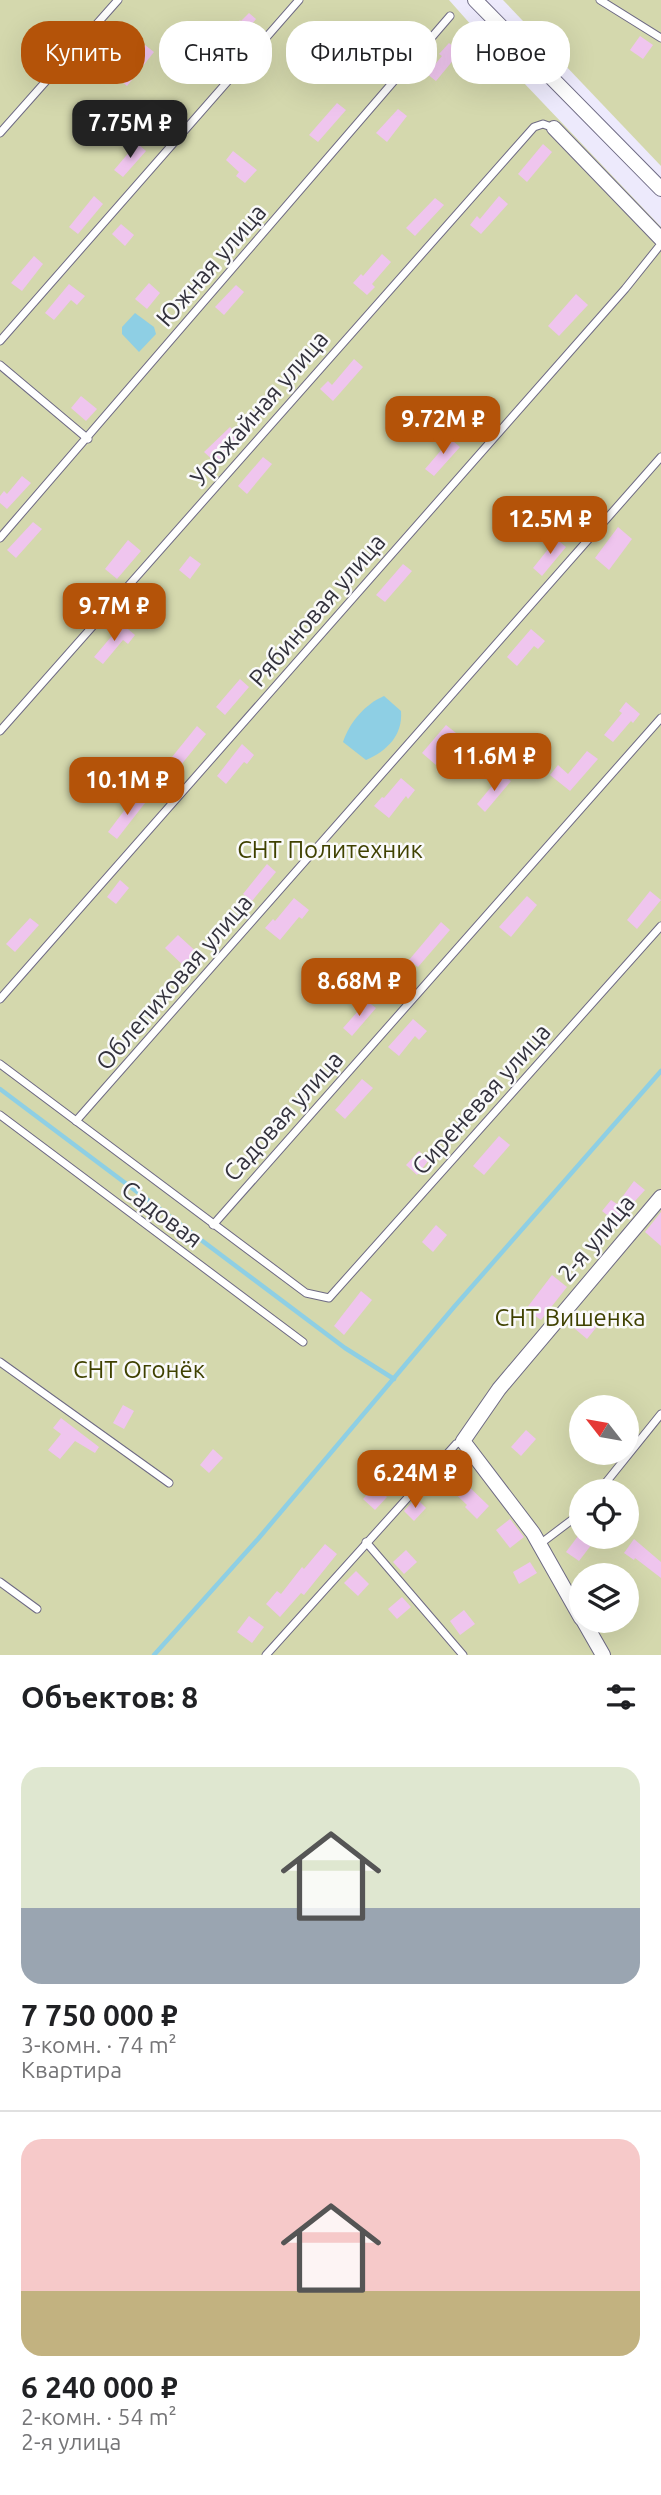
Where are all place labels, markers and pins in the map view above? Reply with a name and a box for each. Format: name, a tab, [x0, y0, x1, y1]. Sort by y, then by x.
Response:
pin: 7.75M ₽	[65, 100, 195, 160]
pin: 9.72M ₽	[378, 396, 508, 456]
pin: 12.5M ₽	[485, 496, 615, 556]
pin: 9.7M ₽	[57, 584, 171, 643]
pin: 11.6M ₽	[429, 734, 559, 793]
pin: 10.1M ₽	[62, 758, 192, 817]
pin: 8.68M ₽	[294, 958, 424, 1018]
pin: 6.24M ₽	[350, 1450, 480, 1510]

